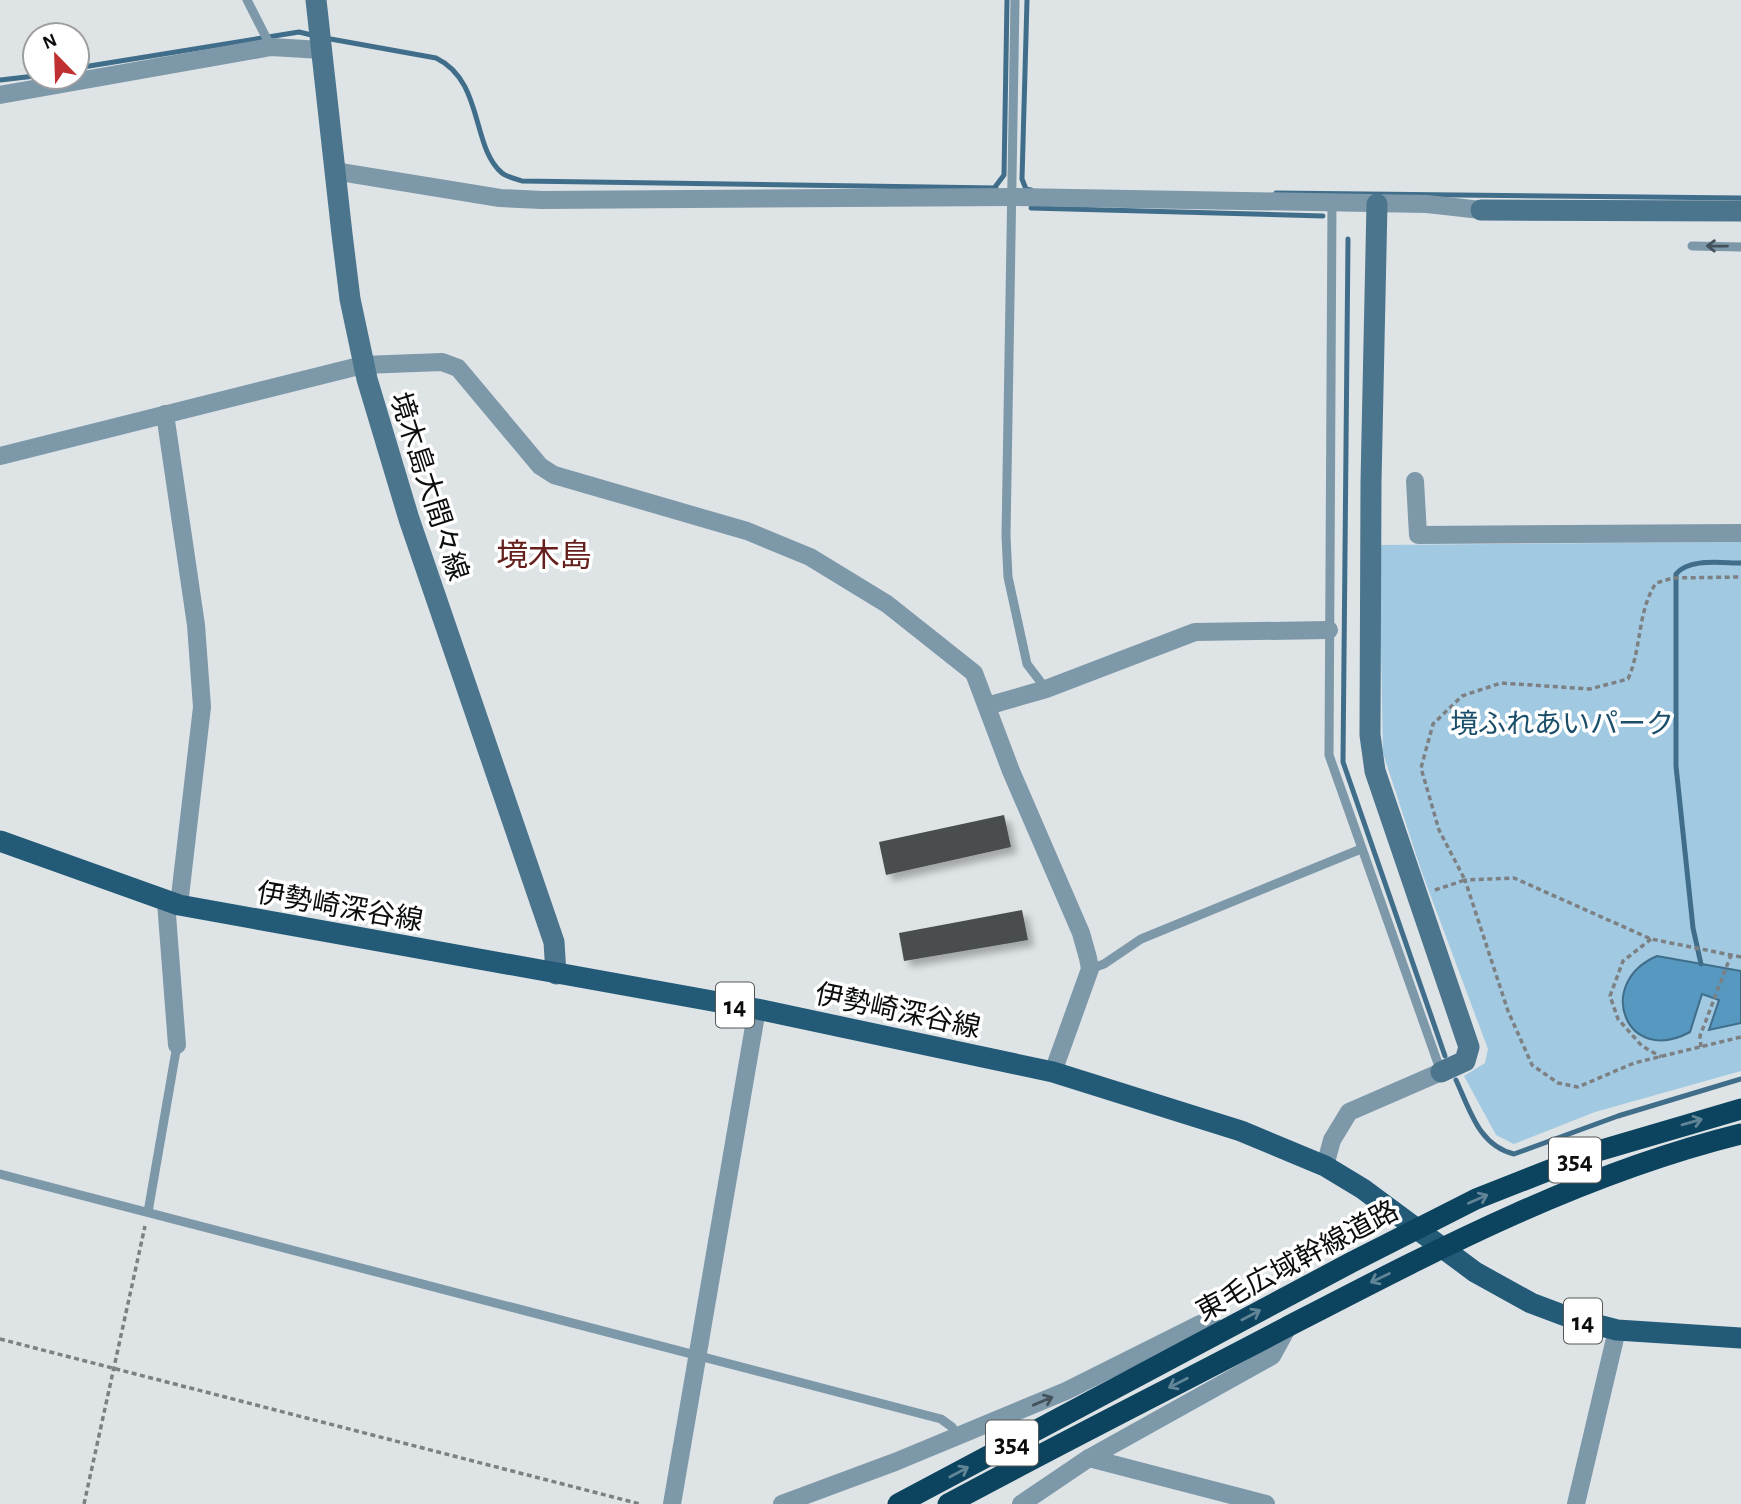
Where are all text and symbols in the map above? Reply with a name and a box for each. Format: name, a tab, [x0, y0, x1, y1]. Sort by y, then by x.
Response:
north arrow	[21, 21, 91, 91]
text: N	[40, 30, 60, 53]
one-way arrow	[1705, 240, 1728, 253]
street label: 境木島大間々線	[384, 388, 474, 584]
district label: 境木島	[496, 539, 592, 572]
park label: 境ふれあいパーク	[1450, 709, 1674, 739]
street label: 伊勢崎深谷線	[254, 878, 425, 936]
street label: 伊勢崎深谷線	[813, 979, 983, 1043]
road number: 14	[716, 982, 754, 1028]
one-way arrow	[1681, 1114, 1703, 1127]
road number: 354	[1549, 1138, 1601, 1182]
one-way arrow	[1467, 1192, 1488, 1205]
street label: 東毛広域幹線道路	[1192, 1195, 1403, 1327]
one-way arrow	[1370, 1271, 1391, 1285]
road number: 14	[1564, 1298, 1602, 1344]
one-way arrow	[1240, 1308, 1261, 1322]
one-way arrow	[1168, 1377, 1189, 1391]
one-way arrow	[1032, 1393, 1053, 1406]
road number: 354	[986, 1420, 1038, 1466]
one-way arrow	[948, 1465, 969, 1478]

